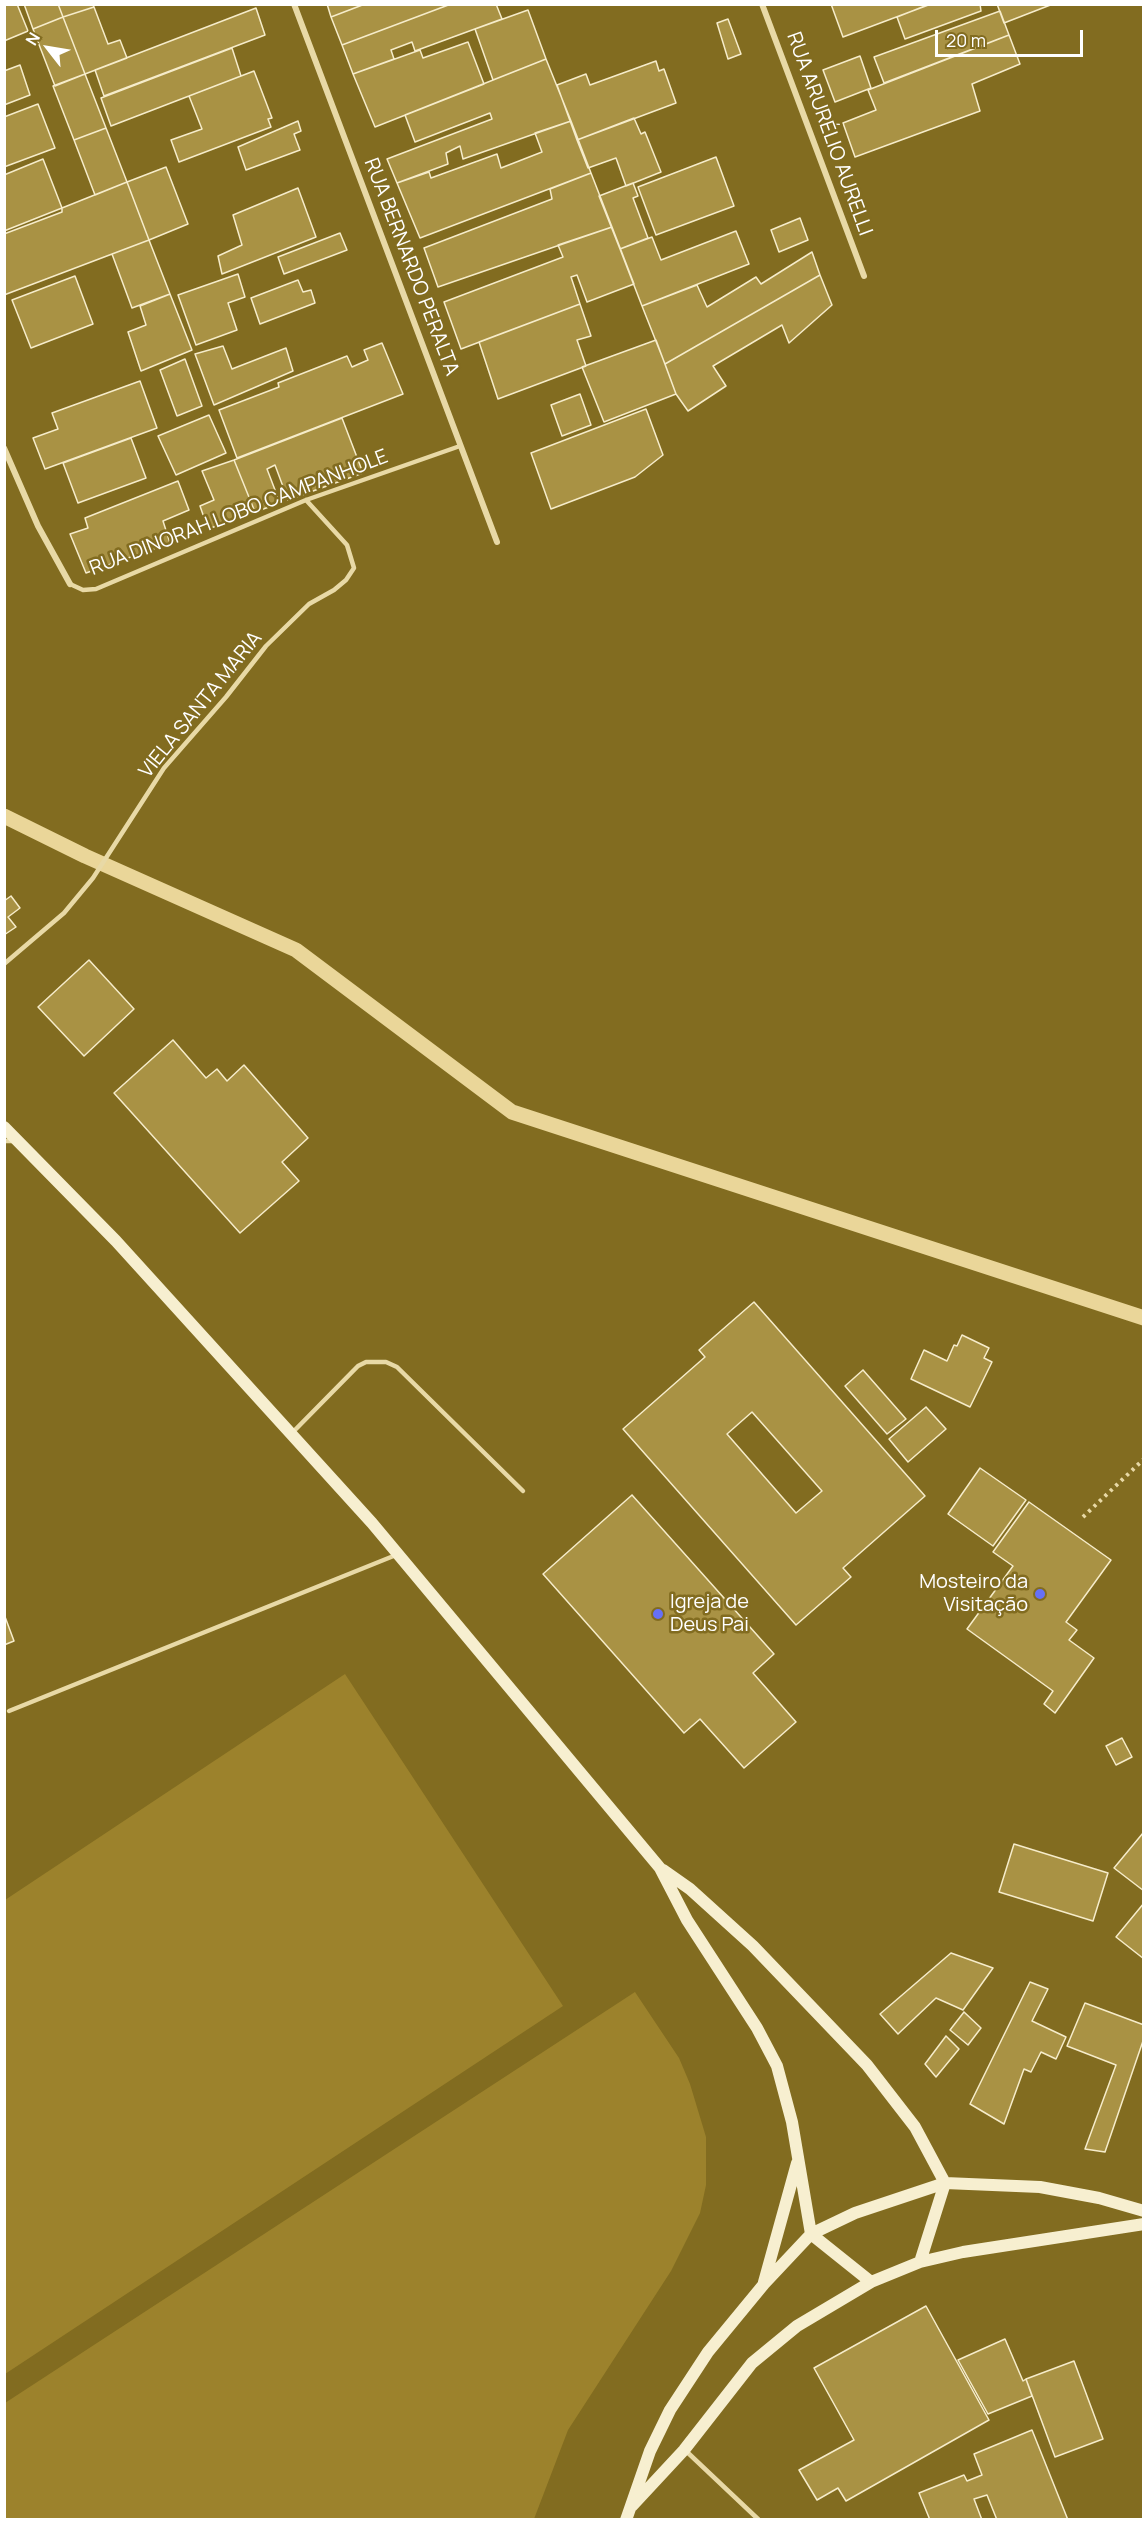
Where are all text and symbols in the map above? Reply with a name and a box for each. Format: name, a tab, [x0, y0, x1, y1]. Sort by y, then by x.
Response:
north arrow	[18, 18, 78, 78]
scale bar	[938, 18, 1086, 56]
text: N	[20, 28, 45, 49]
text: 20 m	[946, 28, 986, 52]
street label: RUA ARURÉLIO AURELLI	[781, 29, 877, 239]
street label: RUA BERNARDO PERALTA	[358, 155, 464, 379]
street label: RUA DINORAH LOBO CAMPANHOLE	[86, 445, 392, 581]
street label: VIELA SANTA MARIA	[135, 627, 267, 783]
place label: Mosteiro da Visitação	[919, 1570, 1028, 1617]
marker: Mosteiro da Visitação	[1033, 1587, 1047, 1601]
place label: Igreja de Deus Pai	[670, 1590, 749, 1637]
marker: Igreja de Deus Pai	[651, 1607, 665, 1621]

